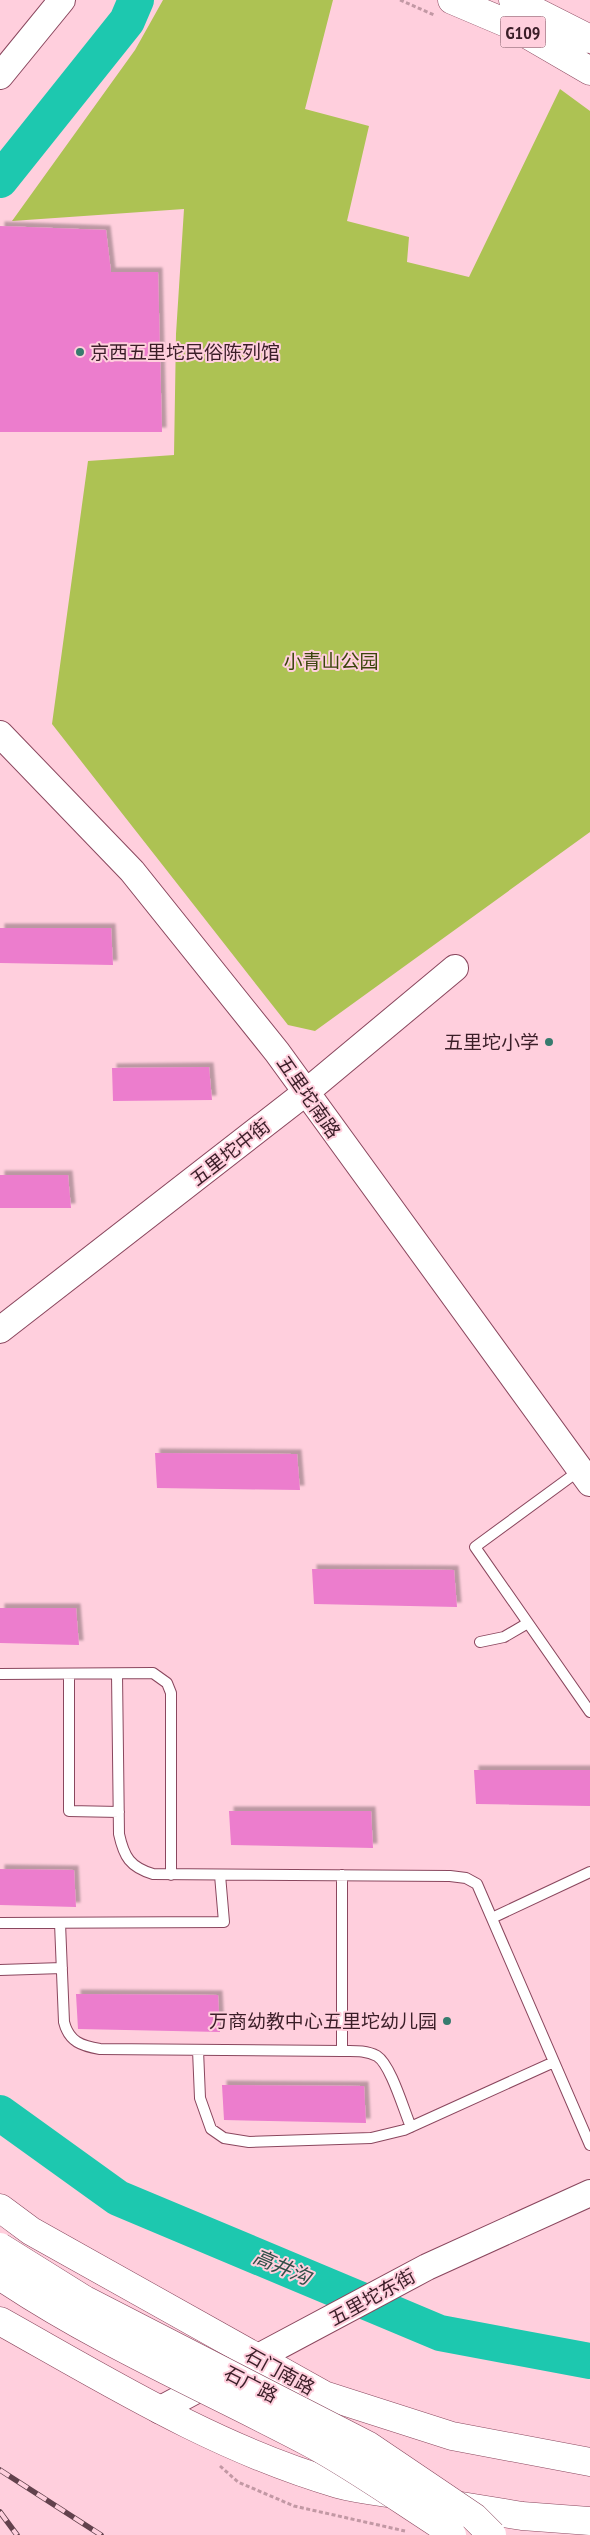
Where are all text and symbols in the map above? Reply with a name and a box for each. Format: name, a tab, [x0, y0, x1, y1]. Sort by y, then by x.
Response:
road number: G109	[500, 16, 546, 48]
place label: 京西五里坨民俗陈列馆	[90, 340, 280, 364]
marker: 京西五里坨民俗陈列馆	[74, 346, 86, 358]
park label: 小青山公园	[283, 649, 379, 673]
place label: 五里坨小学	[444, 1030, 539, 1054]
marker: 五里坨小学	[543, 1036, 555, 1048]
street label: 五里坨南路	[272, 1051, 346, 1143]
street label: 五里坨中街	[185, 1113, 275, 1191]
place label: 万商幼教中心五里坨幼儿园	[209, 2009, 437, 2033]
marker: 万商幼教中心五里坨幼儿园	[441, 2015, 453, 2027]
water label: 高井沟	[249, 2243, 317, 2291]
street label: 五里坨东街	[325, 2263, 419, 2331]
street label: 石门南路	[241, 2342, 319, 2400]
street label: 石广路	[220, 2360, 282, 2408]

